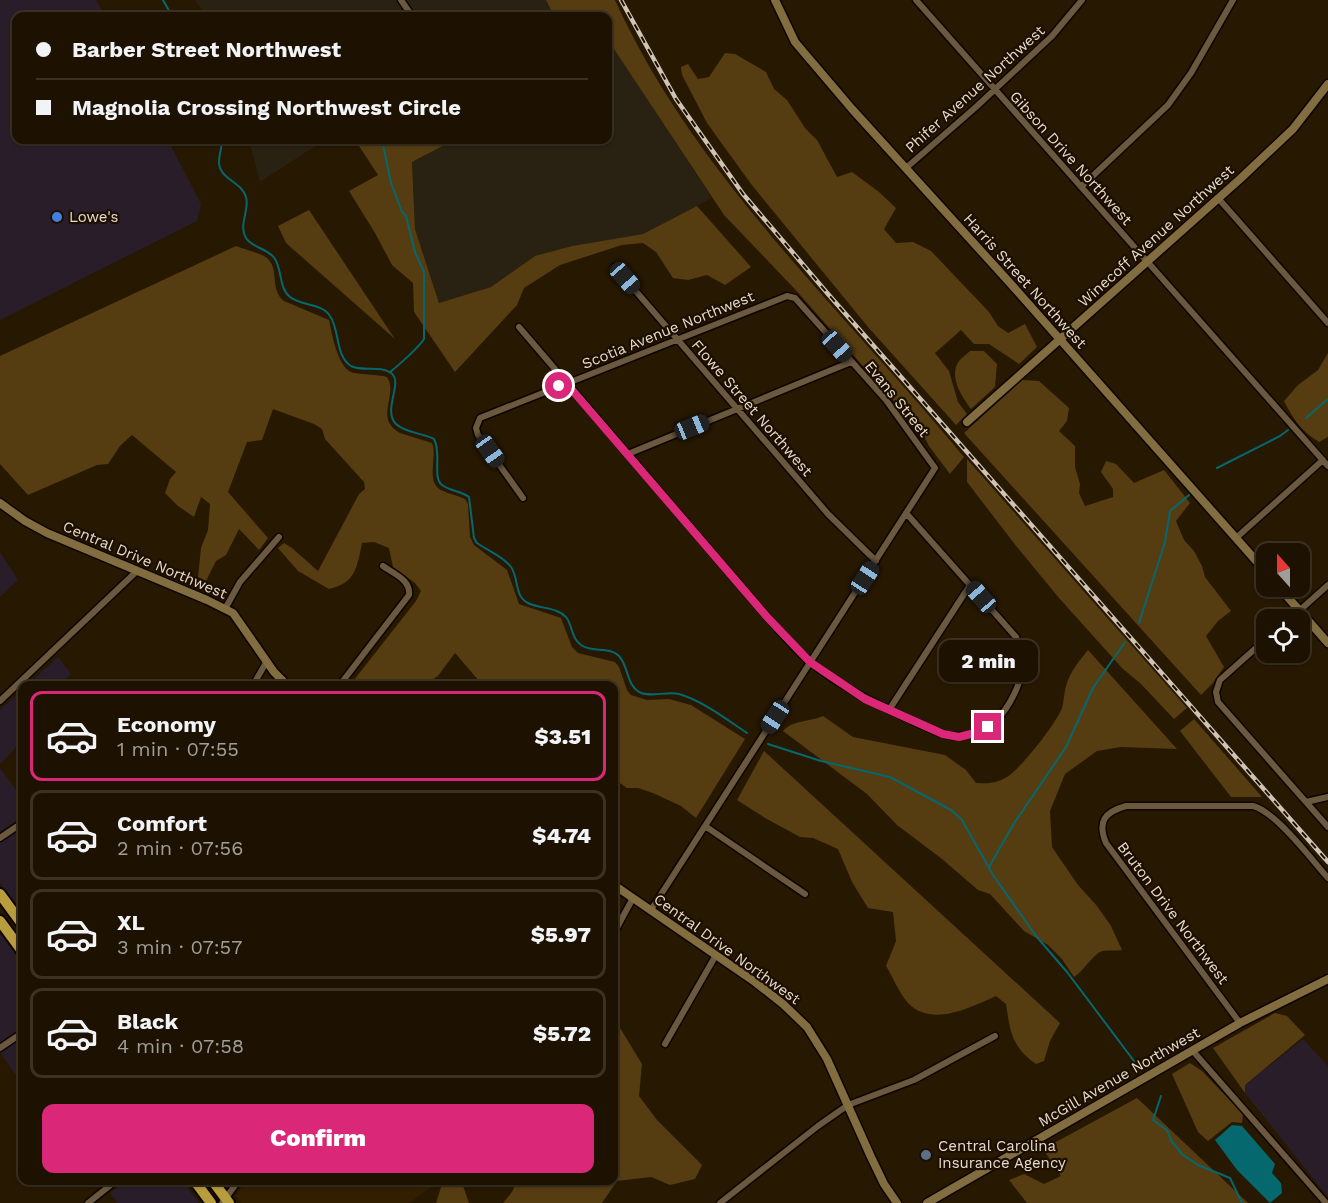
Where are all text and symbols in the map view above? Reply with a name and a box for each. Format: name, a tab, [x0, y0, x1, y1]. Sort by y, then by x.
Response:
street label: Phifer Avenue Northwest	[902, 21, 1049, 156]
text: Barber Street Northwest	[72, 37, 341, 62]
street label: Gibson Drive Northwest	[1006, 87, 1136, 229]
text: Magnolia Crossing Northwest Circle	[72, 95, 461, 120]
street label: Winecoff Avenue Northwest	[1074, 161, 1238, 311]
place label: Lowe's	[69, 208, 119, 226]
marker: Lowe's	[50, 210, 64, 224]
street label: Harris Street Northwest	[960, 210, 1091, 353]
car	[606, 259, 644, 297]
street label: Scotia Avenue Northwest	[579, 287, 757, 373]
car	[818, 327, 856, 365]
street label: Flowe Street Northwest	[688, 336, 817, 480]
street label: Evans Street	[861, 357, 934, 441]
route start	[545, 372, 572, 399]
car	[672, 412, 712, 442]
car	[472, 431, 508, 471]
street label: Central Drive Northwest	[60, 517, 230, 603]
north arrow	[1256, 543, 1310, 597]
map controls	[1256, 543, 1310, 663]
car	[848, 558, 882, 598]
car	[962, 578, 1000, 616]
button: locate	[1256, 609, 1310, 663]
callout: 2 min	[938, 640, 1038, 682]
text: 2 min	[961, 649, 1016, 673]
car	[758, 697, 792, 737]
icon: car	[45, 709, 99, 763]
text: Economy	[117, 712, 216, 737]
route end	[974, 713, 1001, 740]
text: $3.51	[534, 724, 591, 749]
text: 1 min · 07:55	[117, 737, 239, 761]
icon: car	[45, 808, 99, 862]
text: Comfort	[117, 811, 207, 836]
text: $4.74	[532, 823, 591, 848]
text: 2 min · 07:56	[117, 836, 243, 860]
street label: Bruton Drive Northwest	[1114, 838, 1233, 988]
street label: Central Drive Northwest	[650, 890, 804, 1009]
icon: car	[45, 907, 99, 961]
text: XL	[117, 910, 145, 935]
text: $5.97	[531, 922, 591, 947]
text: 3 min · 07:57	[117, 935, 242, 959]
icon: car	[45, 1006, 99, 1060]
text: Black	[117, 1009, 178, 1034]
text: $5.72	[533, 1021, 591, 1046]
street label: McGill Avenue Northwest	[1035, 1023, 1204, 1131]
text: 4 min · 07:58	[117, 1034, 244, 1058]
button: Confirm	[42, 1104, 594, 1173]
place label: Central Carolina Insurance Agency	[938, 1137, 1066, 1172]
marker: Central Carolina Insurance Agency	[919, 1148, 933, 1162]

